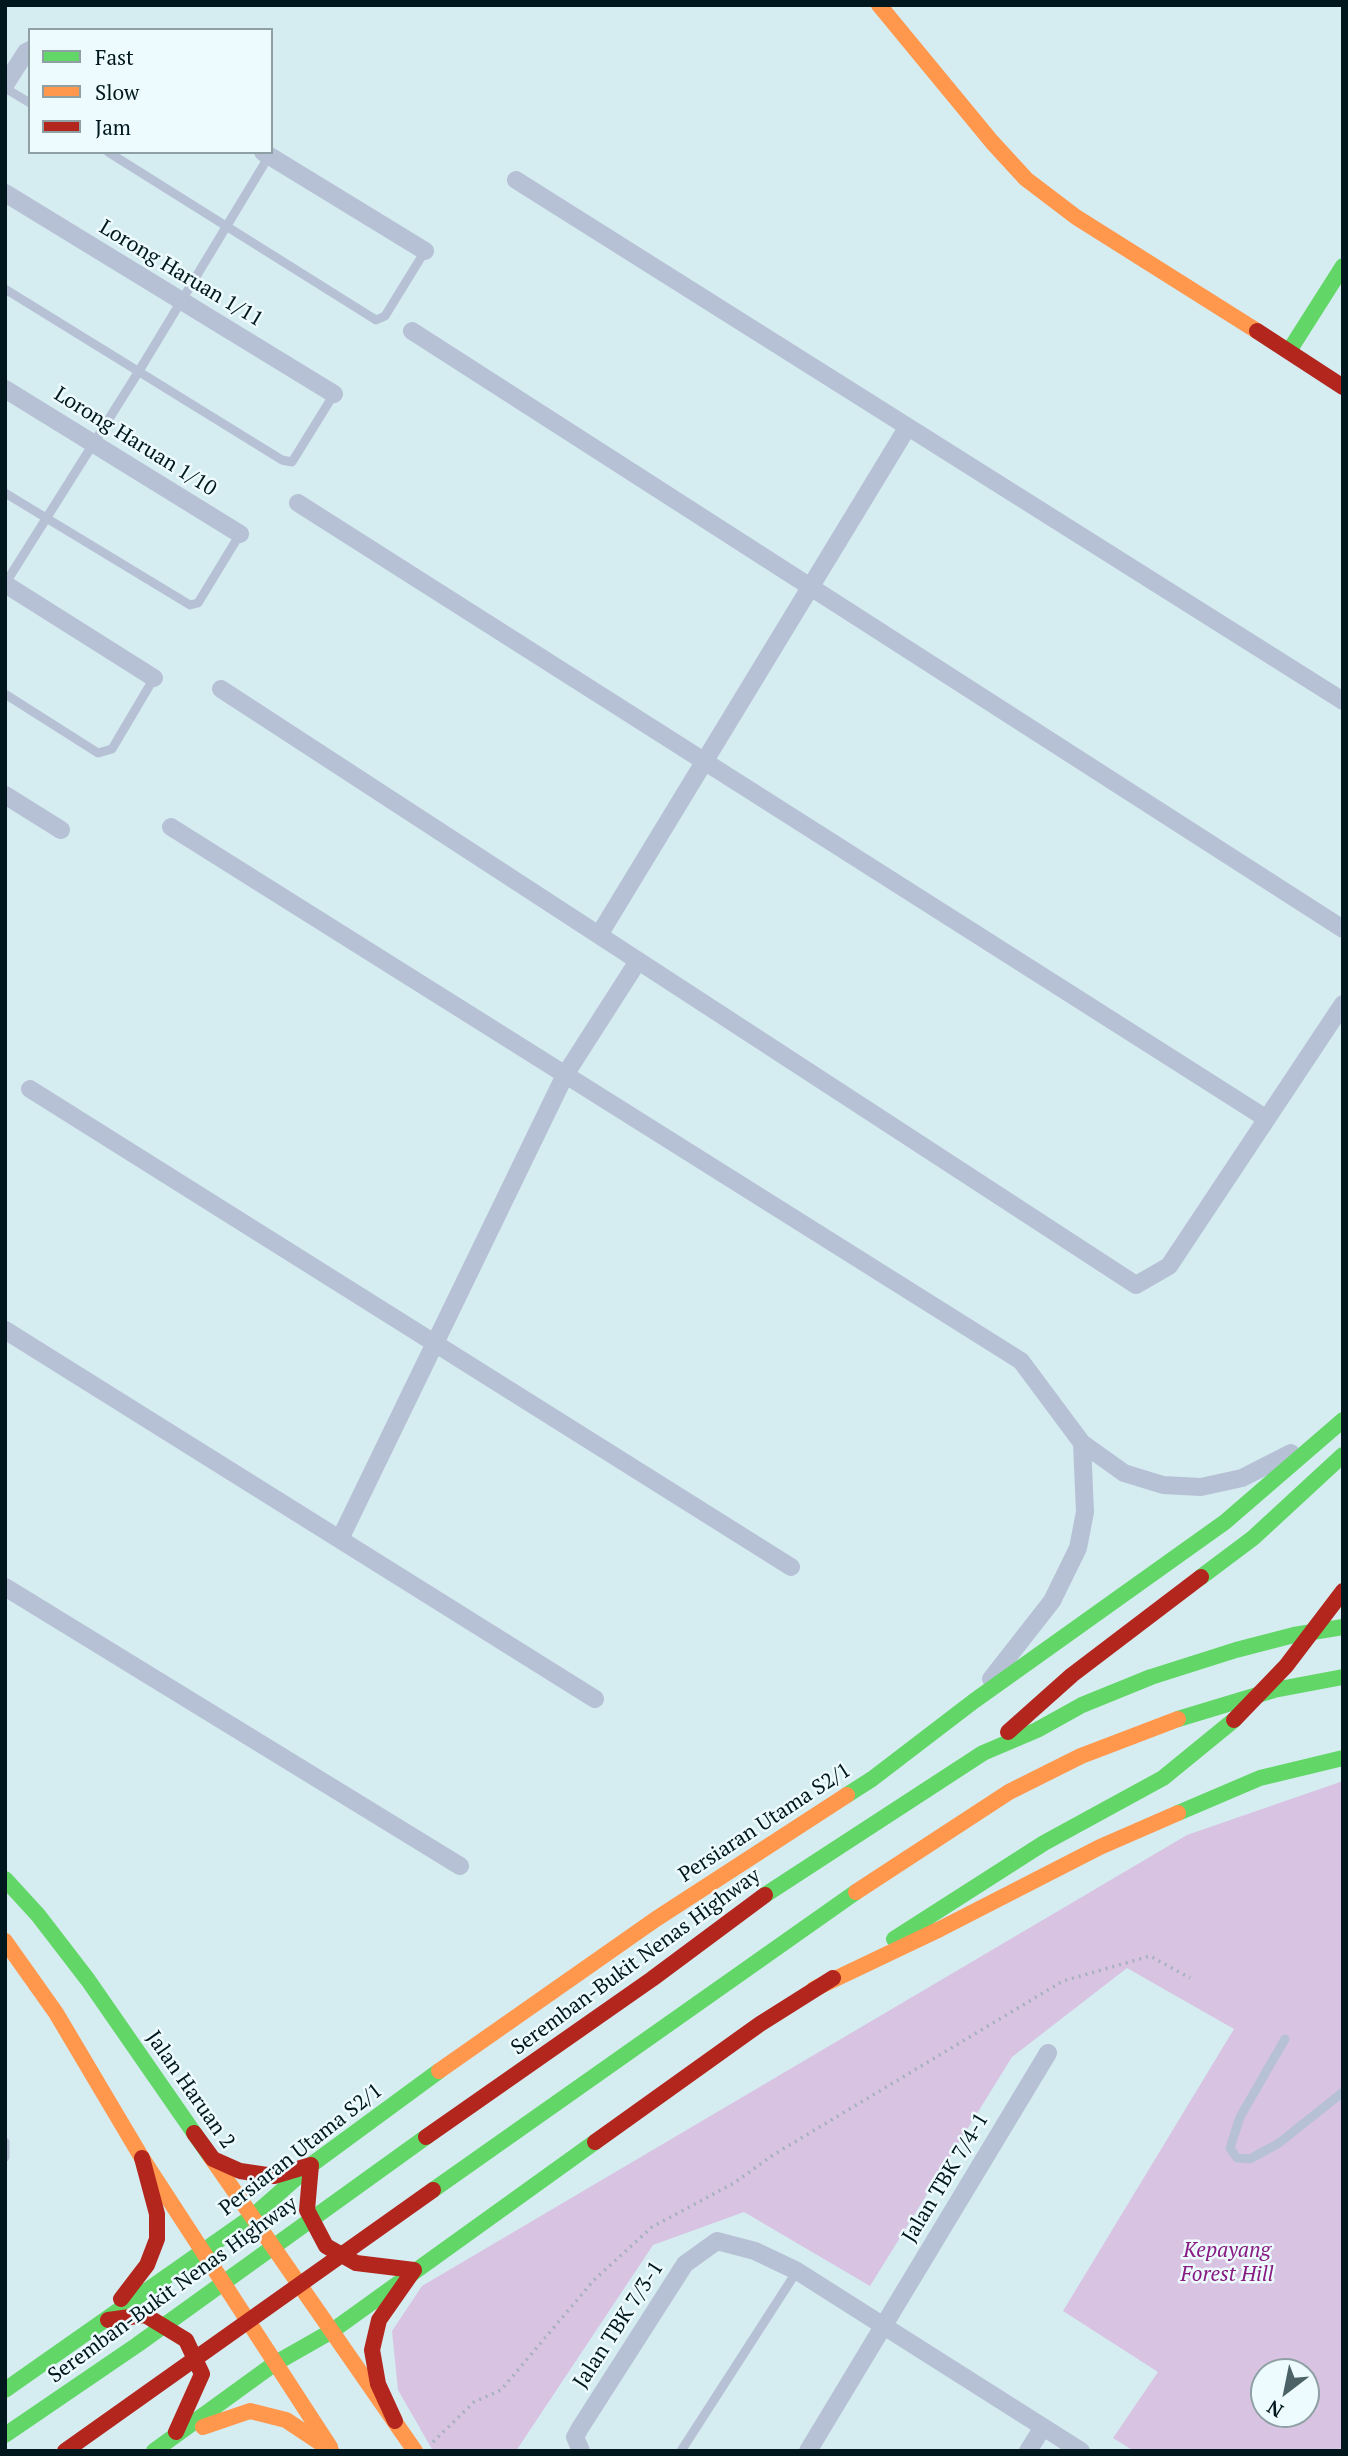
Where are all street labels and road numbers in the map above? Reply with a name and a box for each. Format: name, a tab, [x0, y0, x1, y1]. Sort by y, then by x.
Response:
street label: Lorong Haruan 1/11	[95, 215, 267, 333]
street label: Lorong Haruan 1/10	[49, 382, 221, 502]
street label: Persiaran Utama S2/1	[674, 1758, 856, 1888]
street label: Seremban-Bukit Nenas Highway	[507, 1863, 765, 2061]
street label: Jalan Haruan 2	[140, 2026, 240, 2154]
street label: Persiaran Utama S2/1	[214, 2079, 388, 2221]
street label: Jalan TBK 7/4-1	[897, 2109, 995, 2247]
street label: Seremban-Bukit Nenas Highway	[44, 2191, 302, 2389]
street label: Jalan TBK 7/3-1	[569, 2257, 669, 2393]

